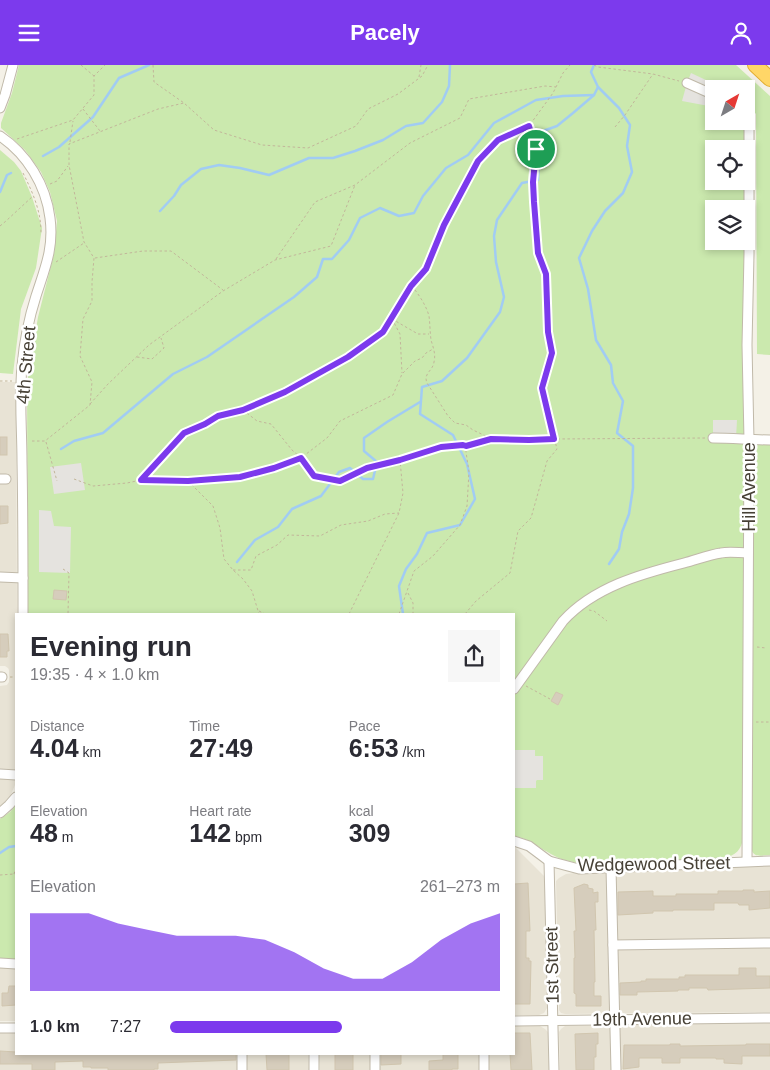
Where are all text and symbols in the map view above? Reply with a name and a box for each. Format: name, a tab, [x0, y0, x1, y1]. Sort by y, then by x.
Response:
icon: menu	[15, 19, 43, 47]
icon: person	[727, 19, 755, 47]
text: Pacely	[350, 20, 420, 45]
north arrow	[705, 80, 755, 130]
map controls	[705, 80, 755, 250]
pin	[515, 128, 557, 170]
icon: arrive	[522, 135, 550, 163]
button: locate	[705, 140, 755, 190]
button: layers	[705, 200, 755, 250]
street label: 4th Street	[13, 325, 39, 405]
street label: Hill Avenue	[739, 442, 759, 532]
button: share	[448, 630, 500, 682]
text: Evening run	[30, 631, 192, 662]
text: 19:35 · 4 × 1.0 km	[30, 666, 159, 683]
text: Distance	[30, 718, 84, 734]
text: Time	[189, 718, 220, 734]
text: Pace	[349, 718, 381, 734]
text: 4.04	[30, 734, 79, 762]
text: 27:49	[189, 734, 253, 762]
text: 6:53	[349, 734, 399, 762]
text: km	[79, 744, 101, 760]
text: /km	[399, 744, 425, 760]
text: Elevation	[30, 803, 88, 819]
text: Heart rate	[189, 803, 252, 819]
text: kcal	[349, 803, 374, 819]
text: 48	[30, 819, 58, 847]
text: 142	[189, 819, 231, 847]
text: 309	[349, 819, 390, 847]
text: m	[58, 829, 73, 845]
text: bpm	[231, 829, 262, 845]
street label: Wedgewood Street	[577, 853, 731, 875]
text: Elevation	[30, 878, 96, 895]
text: 261–273 m	[420, 878, 500, 895]
street label: 1st Street	[541, 926, 563, 1004]
street label: 19th Avenue	[592, 1008, 692, 1030]
text: 1.0 km	[30, 1018, 80, 1035]
text: 7:27	[110, 1018, 141, 1035]

